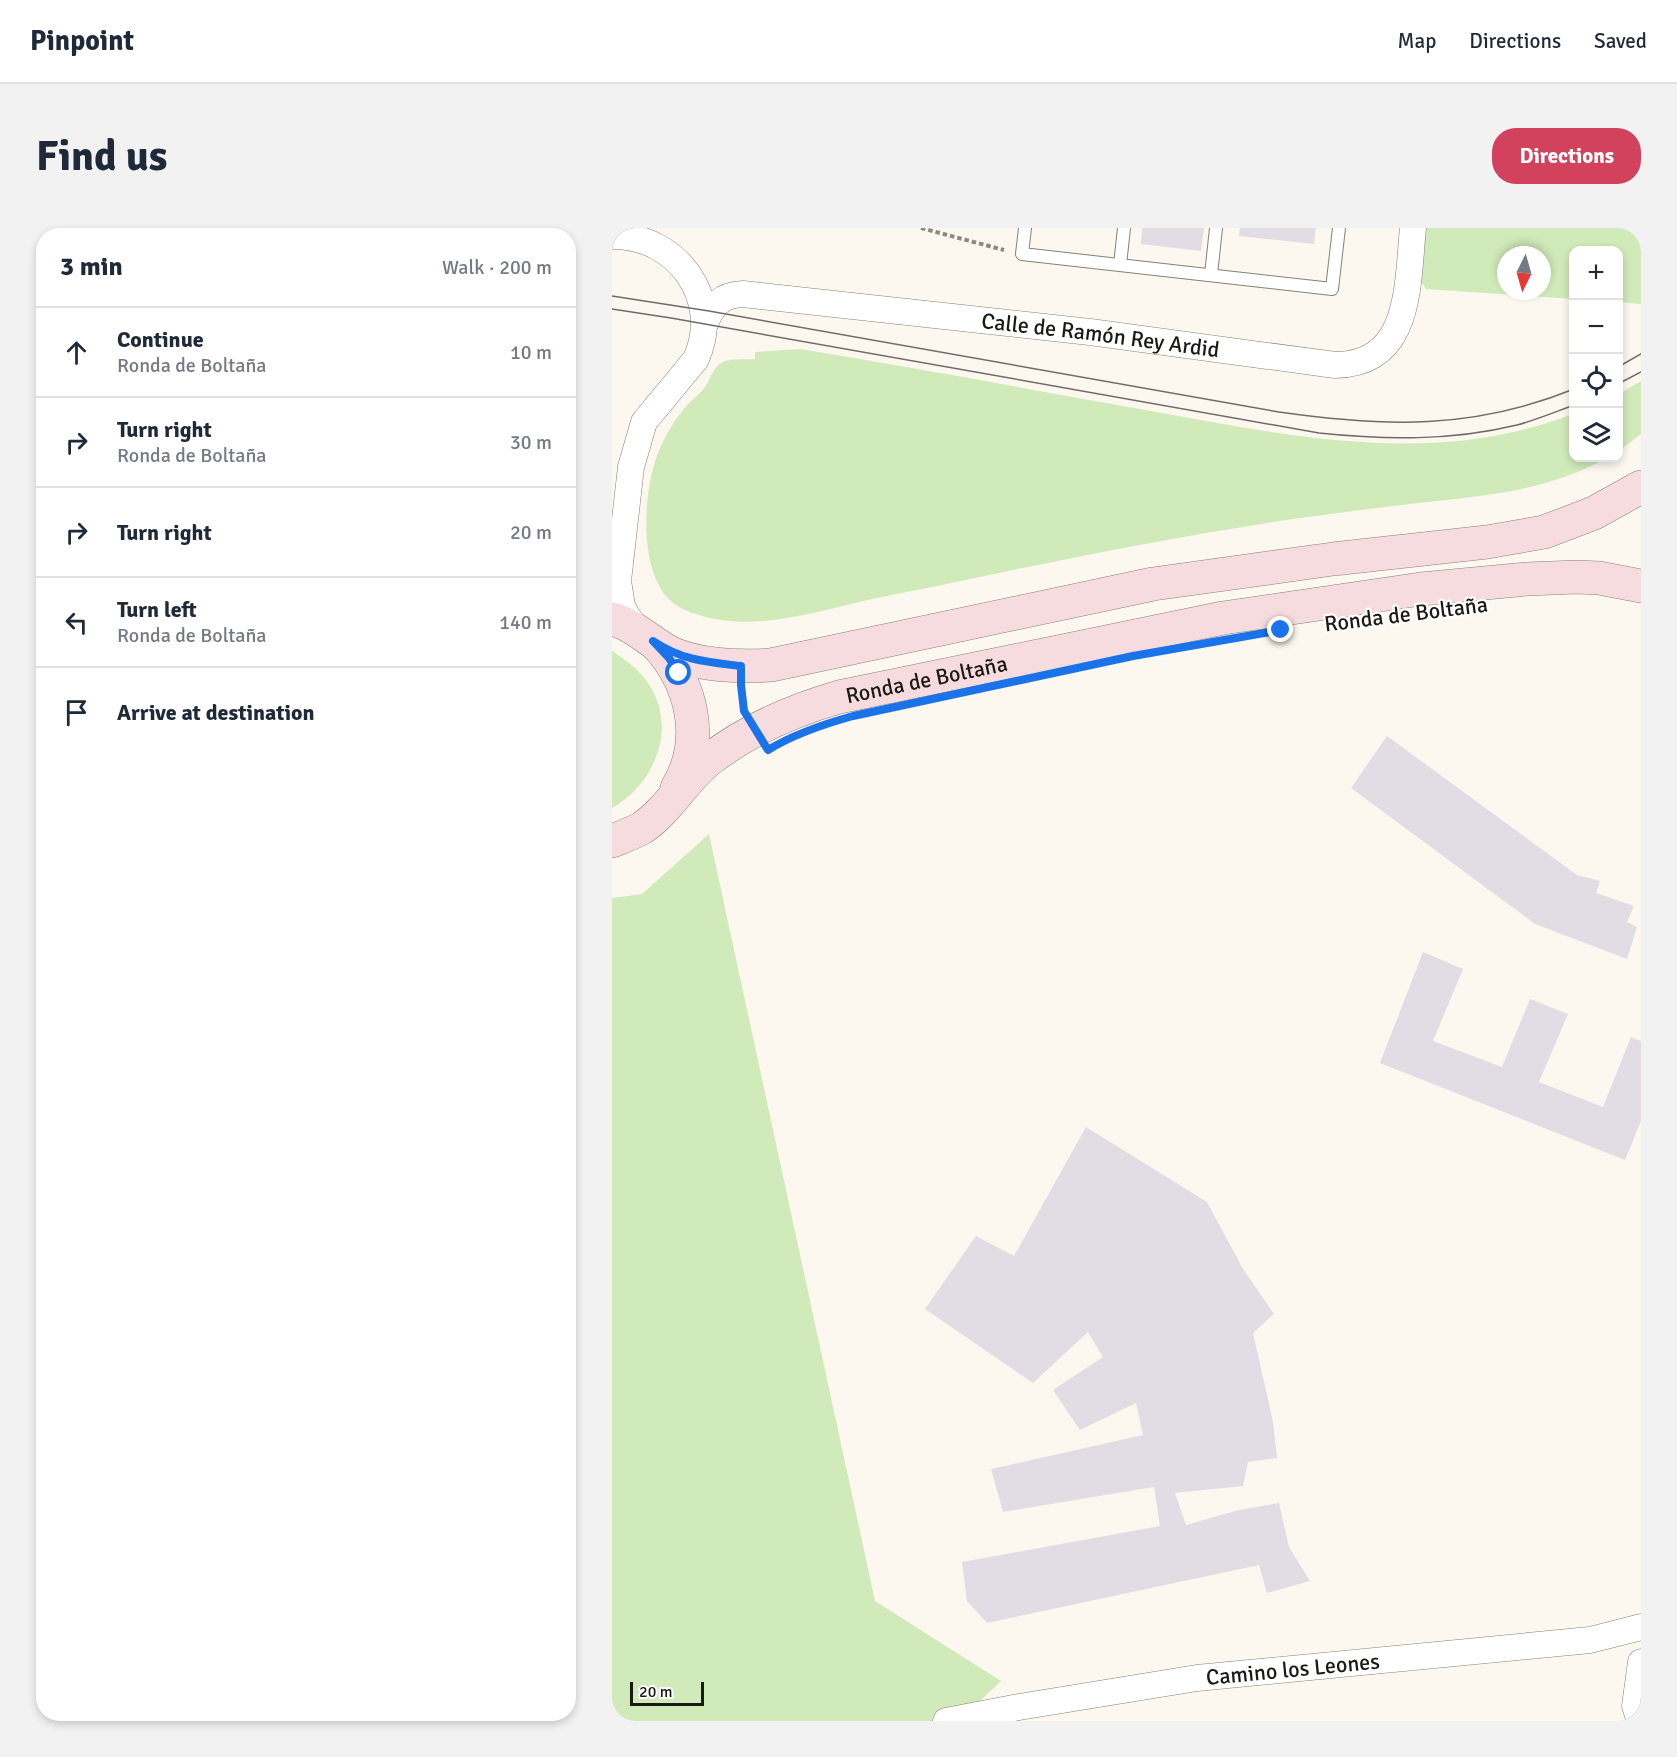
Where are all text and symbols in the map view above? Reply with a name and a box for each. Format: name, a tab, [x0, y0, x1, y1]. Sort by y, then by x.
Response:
text: Pinpoint	[30, 24, 134, 58]
text: Map	[1398, 28, 1436, 54]
text: Directions	[1469, 28, 1561, 54]
text: Saved	[1594, 28, 1647, 54]
button: Directions	[1492, 128, 1641, 184]
text: Find us	[36, 131, 167, 182]
north arrow	[1497, 246, 1551, 300]
map controls	[1569, 246, 1623, 462]
button: +	[1569, 246, 1623, 300]
text: 3 min	[60, 251, 123, 283]
text: Walk · 200 m	[442, 255, 552, 280]
button: −	[1569, 300, 1623, 354]
street label: Calle de Ramón Rey Ardid	[980, 307, 1221, 363]
text: Continue	[117, 326, 204, 353]
icon: ahead	[60, 336, 93, 369]
text: 10 m	[510, 340, 552, 365]
text: Ronda de Boltaña	[117, 353, 266, 378]
button: locate	[1569, 354, 1623, 408]
button: layers	[1569, 408, 1623, 462]
text: Turn right	[117, 416, 212, 443]
icon: right	[60, 426, 93, 459]
text: 30 m	[510, 430, 552, 455]
text: Ronda de Boltaña	[117, 443, 266, 468]
icon: right	[60, 516, 93, 549]
text: Turn right	[117, 519, 212, 546]
text: 20 m	[510, 520, 552, 545]
street label: Ronda de Boltaña	[1323, 591, 1489, 637]
text: Turn left	[117, 596, 197, 623]
icon: left	[60, 606, 93, 639]
text: 140 m	[499, 610, 552, 635]
route end	[1267, 616, 1293, 642]
text: Ronda de Boltaña	[117, 623, 266, 648]
street label: Ronda de Boltaña	[843, 649, 1010, 709]
route start	[665, 659, 691, 685]
icon: arrive	[60, 696, 93, 729]
text: Arrive at destination	[117, 699, 314, 726]
street label: Camino los Leones	[1205, 1647, 1381, 1691]
scale bar	[630, 1679, 704, 1706]
text: 20 m	[639, 1682, 673, 1702]

